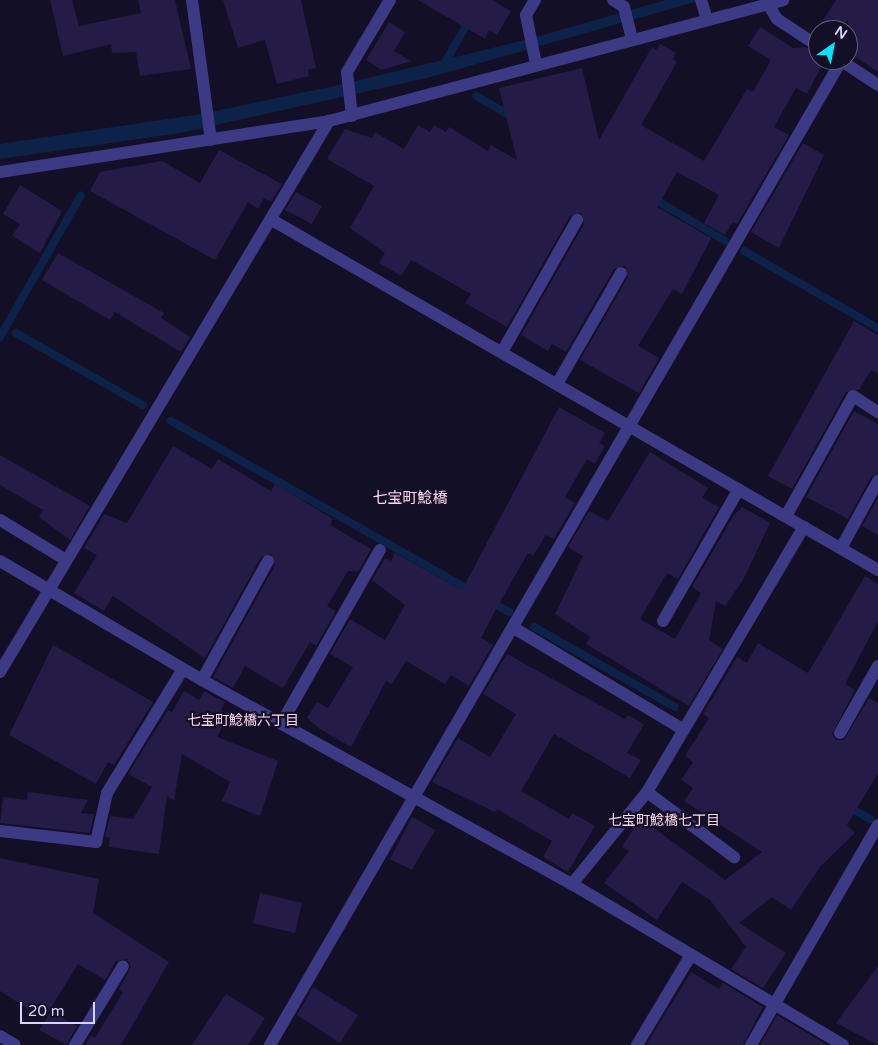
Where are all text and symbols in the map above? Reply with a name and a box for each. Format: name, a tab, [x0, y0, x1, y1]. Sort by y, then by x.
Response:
north arrow	[808, 20, 858, 70]
text: N	[832, 23, 850, 43]
district label: 七宝町鯰橋	[373, 490, 447, 508]
district label: 七宝町鯰橋六丁目	[187, 713, 299, 729]
district label: 七宝町鯰橋七丁目	[608, 813, 720, 829]
scale bar	[22, 992, 98, 1024]
text: 20 m	[28, 1002, 65, 1020]

